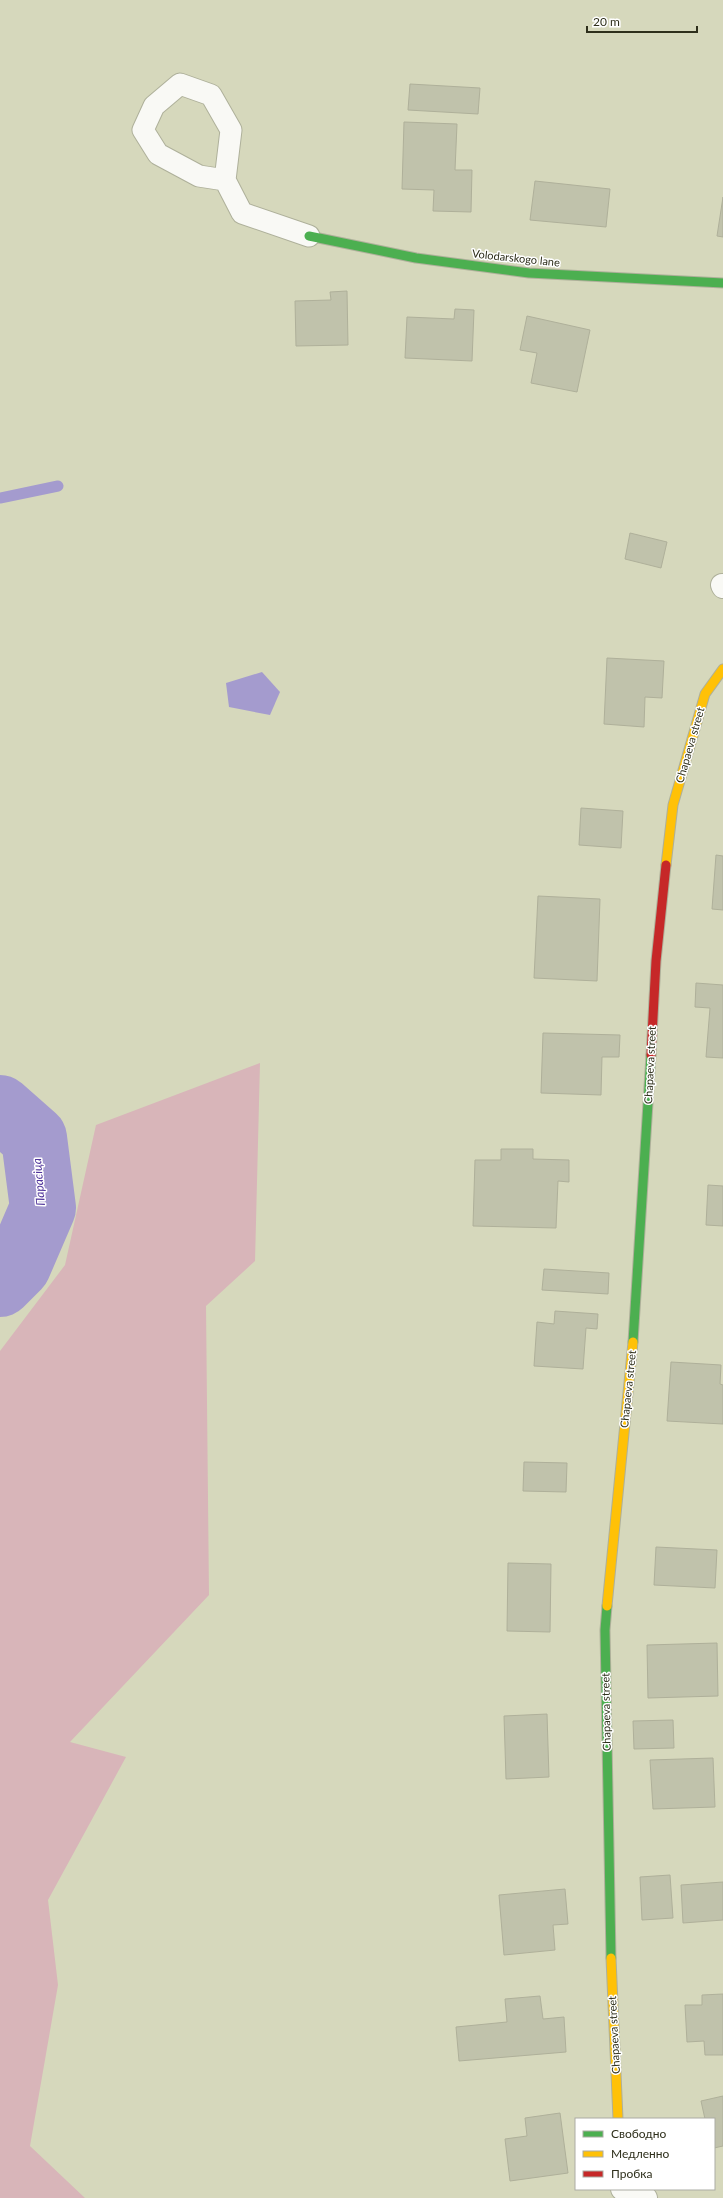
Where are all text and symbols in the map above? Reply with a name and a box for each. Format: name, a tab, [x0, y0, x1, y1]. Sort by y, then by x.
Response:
scale bar	[587, 8, 697, 34]
text: 20 m	[593, 14, 620, 29]
street label: Volodarskogo lane	[471, 246, 561, 269]
street label: Chapaeva street	[673, 705, 707, 784]
street label: Chapaeva street	[641, 1026, 658, 1104]
water label: Парасіца	[29, 1158, 48, 1206]
street label: Chapaeva street	[617, 1349, 638, 1428]
street label: Chapaeva street	[598, 1673, 613, 1751]
street label: Chapaeva street	[605, 1996, 622, 2074]
legend	[575, 2118, 715, 2190]
text: Свободно	[611, 2126, 667, 2141]
text: Медленно	[611, 2146, 670, 2161]
text: Пробка	[611, 2166, 652, 2181]

